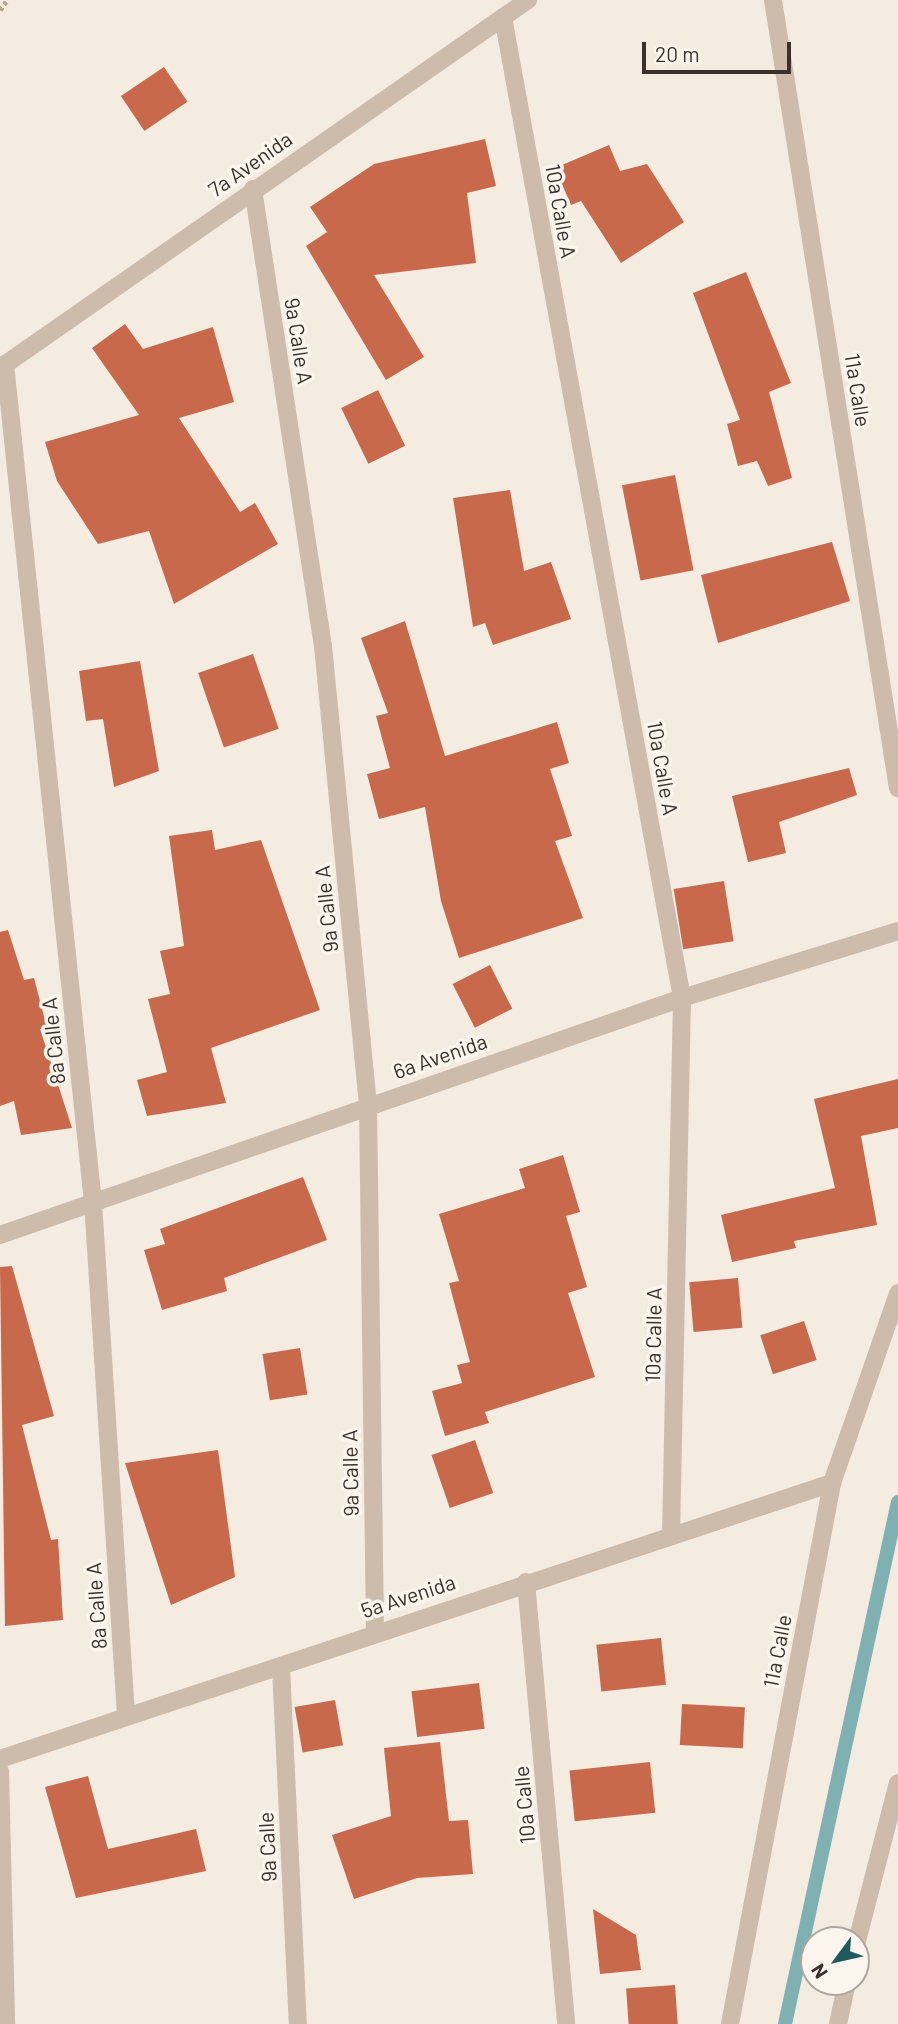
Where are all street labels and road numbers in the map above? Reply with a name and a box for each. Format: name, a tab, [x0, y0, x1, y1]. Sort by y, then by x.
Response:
street label: 7a Avenida	[203, 126, 297, 202]
street label: 10a Calle A	[540, 162, 582, 260]
street label: 9a Calle A	[280, 296, 318, 386]
street label: 11a Calle	[840, 352, 876, 428]
street label: 10a Calle A	[642, 719, 684, 817]
street label: 9a Calle A	[309, 864, 343, 954]
street label: 8a Calle A	[36, 996, 70, 1086]
street label: 6a Avenida	[390, 1028, 490, 1084]
street label: 10a Calle A	[640, 1287, 666, 1383]
street label: 9a Calle A	[337, 1429, 363, 1517]
street label: 8a Calle A	[80, 1562, 112, 1650]
street label: 5a Avenida	[358, 1569, 458, 1623]
street label: 11a Calle	[758, 1612, 796, 1690]
street label: 10a Calle	[508, 1765, 540, 1845]
street label: 9a Calle	[253, 1811, 281, 1883]

